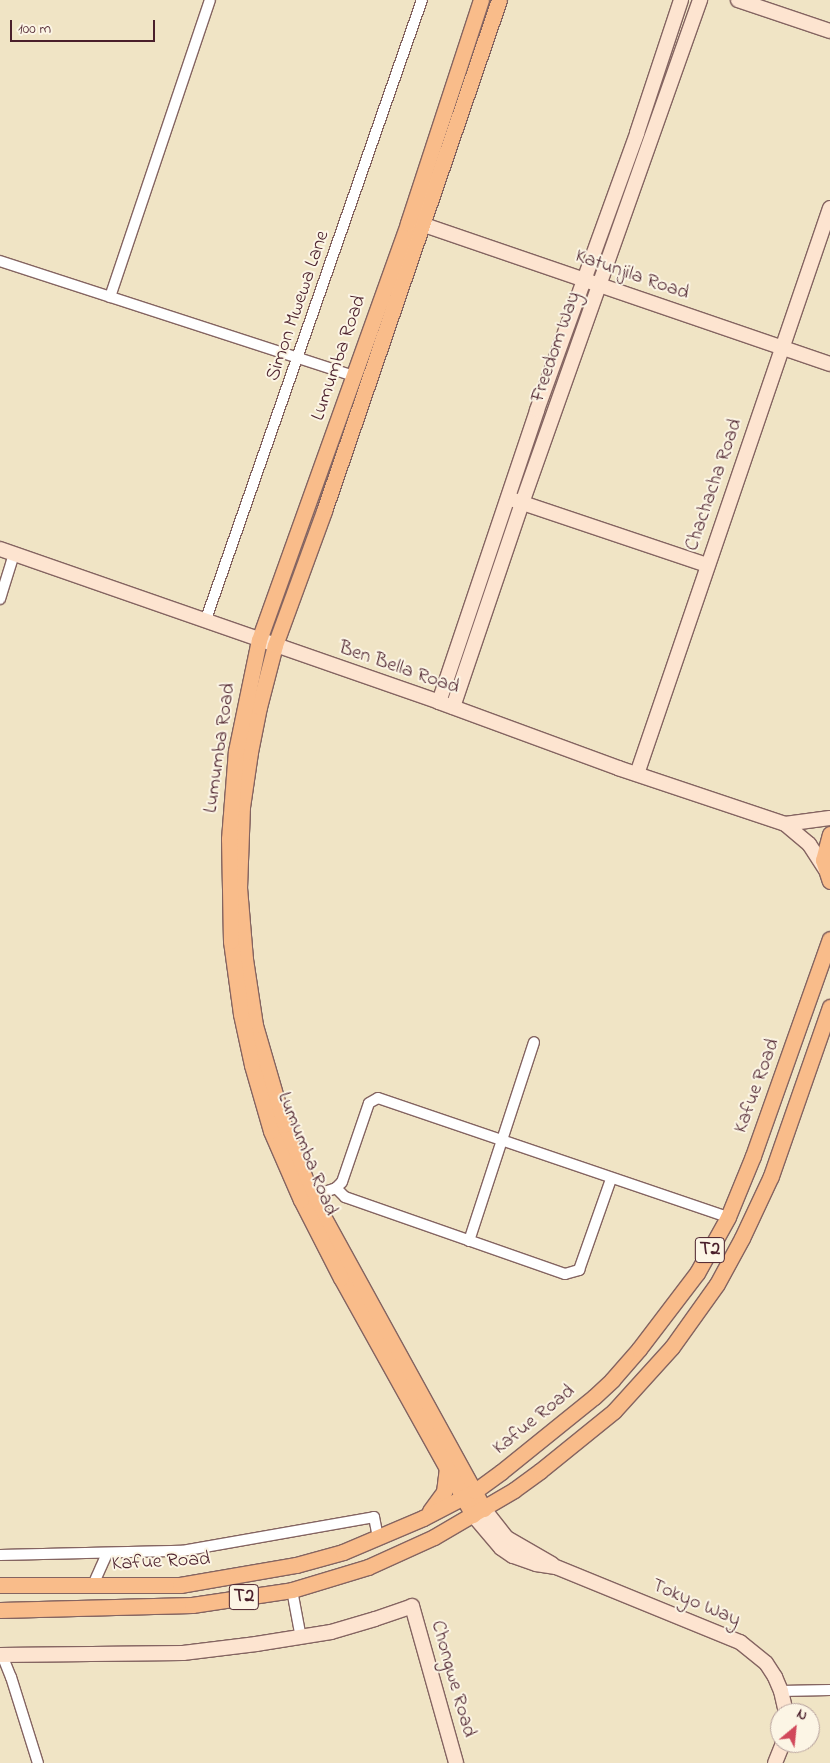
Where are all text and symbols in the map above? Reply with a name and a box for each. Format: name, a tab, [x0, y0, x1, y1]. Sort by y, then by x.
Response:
scale bar	[12, 10, 158, 42]
text: 100 m	[18, 18, 51, 40]
street label: Simon Mwewa Lane	[261, 228, 335, 384]
street label: Katunjila Road	[572, 244, 692, 306]
street label: Freedom Way	[526, 289, 586, 405]
street label: Lumumba Road	[306, 292, 372, 424]
street label: Chachacha Road	[680, 416, 748, 554]
street label: Ben Bella Road	[336, 636, 462, 700]
street label: Lumumba Road	[199, 681, 241, 815]
street label: Kafue Road	[729, 1036, 785, 1136]
street label: Lumumba Road	[271, 1089, 343, 1219]
road number: T2	[694, 1234, 726, 1266]
street label: Kafue Road	[488, 1380, 580, 1460]
street label: Kafue Road	[111, 1547, 211, 1577]
street label: Tokyo Way	[648, 1574, 744, 1632]
road number: T2	[228, 1580, 260, 1614]
street label: Chongwe Road	[425, 1618, 481, 1740]
north arrow	[770, 1703, 820, 1753]
text: N	[793, 1704, 811, 1727]

